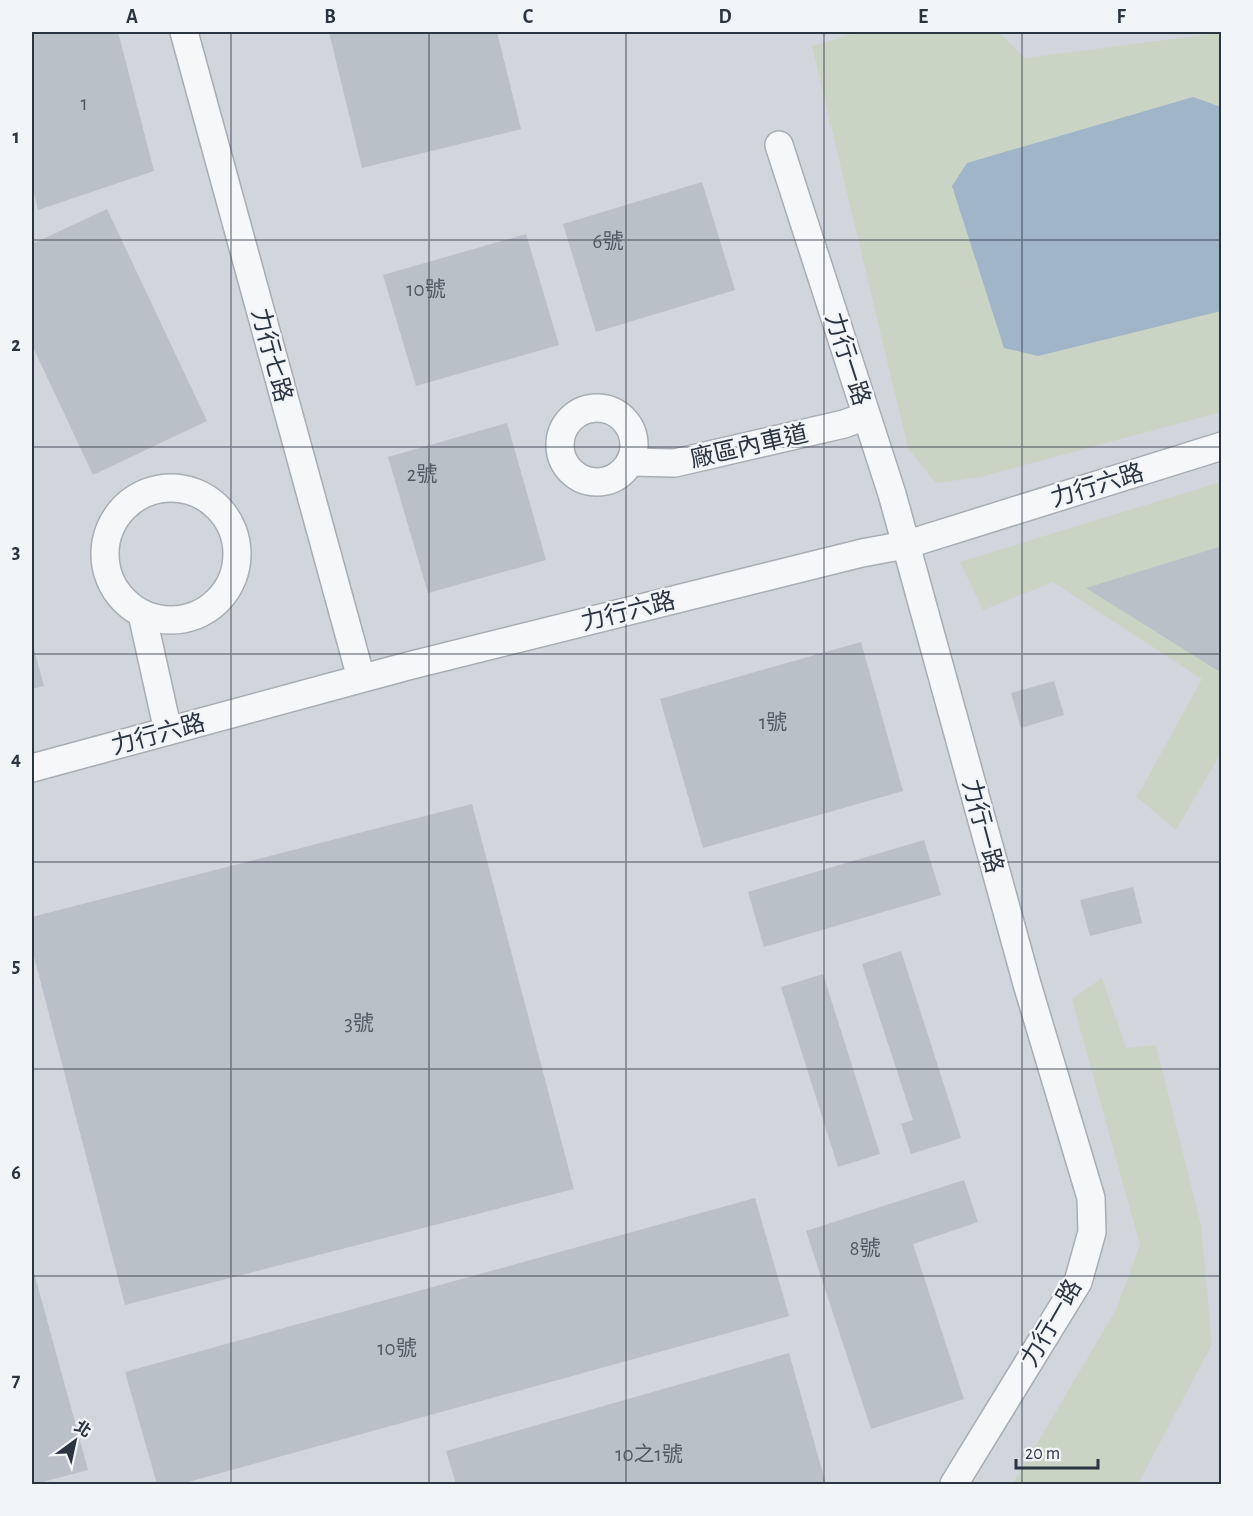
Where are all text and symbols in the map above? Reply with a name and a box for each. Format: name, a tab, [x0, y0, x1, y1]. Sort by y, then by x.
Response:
text: A	[126, 7, 138, 27]
text: B	[324, 7, 336, 27]
text: C	[523, 7, 534, 27]
text: D	[718, 7, 732, 27]
text: E	[918, 7, 928, 27]
text: F	[1116, 7, 1126, 27]
house number: 1	[80, 93, 88, 114]
text: 1	[12, 127, 20, 147]
house number: 6號	[593, 230, 623, 252]
house number: 10號	[406, 278, 446, 300]
street label: 力行七路	[247, 305, 297, 405]
street label: 力行一路	[821, 309, 875, 409]
text: 2	[11, 335, 21, 355]
street label: 廠區內車道	[688, 420, 810, 472]
street label: 力行六路	[1047, 459, 1147, 511]
house number: 2號	[407, 463, 437, 485]
text: 3	[12, 542, 20, 562]
street label: 力行六路	[578, 587, 678, 635]
street label: 力行六路	[108, 709, 208, 759]
house number: 1號	[759, 711, 787, 733]
text: 4	[11, 749, 21, 769]
street label: 力行一路	[958, 776, 1008, 876]
text: 5	[12, 956, 20, 976]
house number: 3號	[344, 1012, 374, 1034]
text: 6	[11, 1163, 21, 1183]
house number: 8號	[850, 1237, 880, 1259]
street label: 力行一路	[1016, 1275, 1086, 1371]
house number: 10號	[377, 1337, 417, 1359]
text: 7	[12, 1370, 21, 1390]
north arrow	[45, 1411, 105, 1471]
text: 北	[72, 1417, 94, 1440]
scale bar	[1016, 1432, 1098, 1470]
house number: 10之1號	[615, 1443, 683, 1465]
text: 20 m	[1025, 1445, 1060, 1463]

